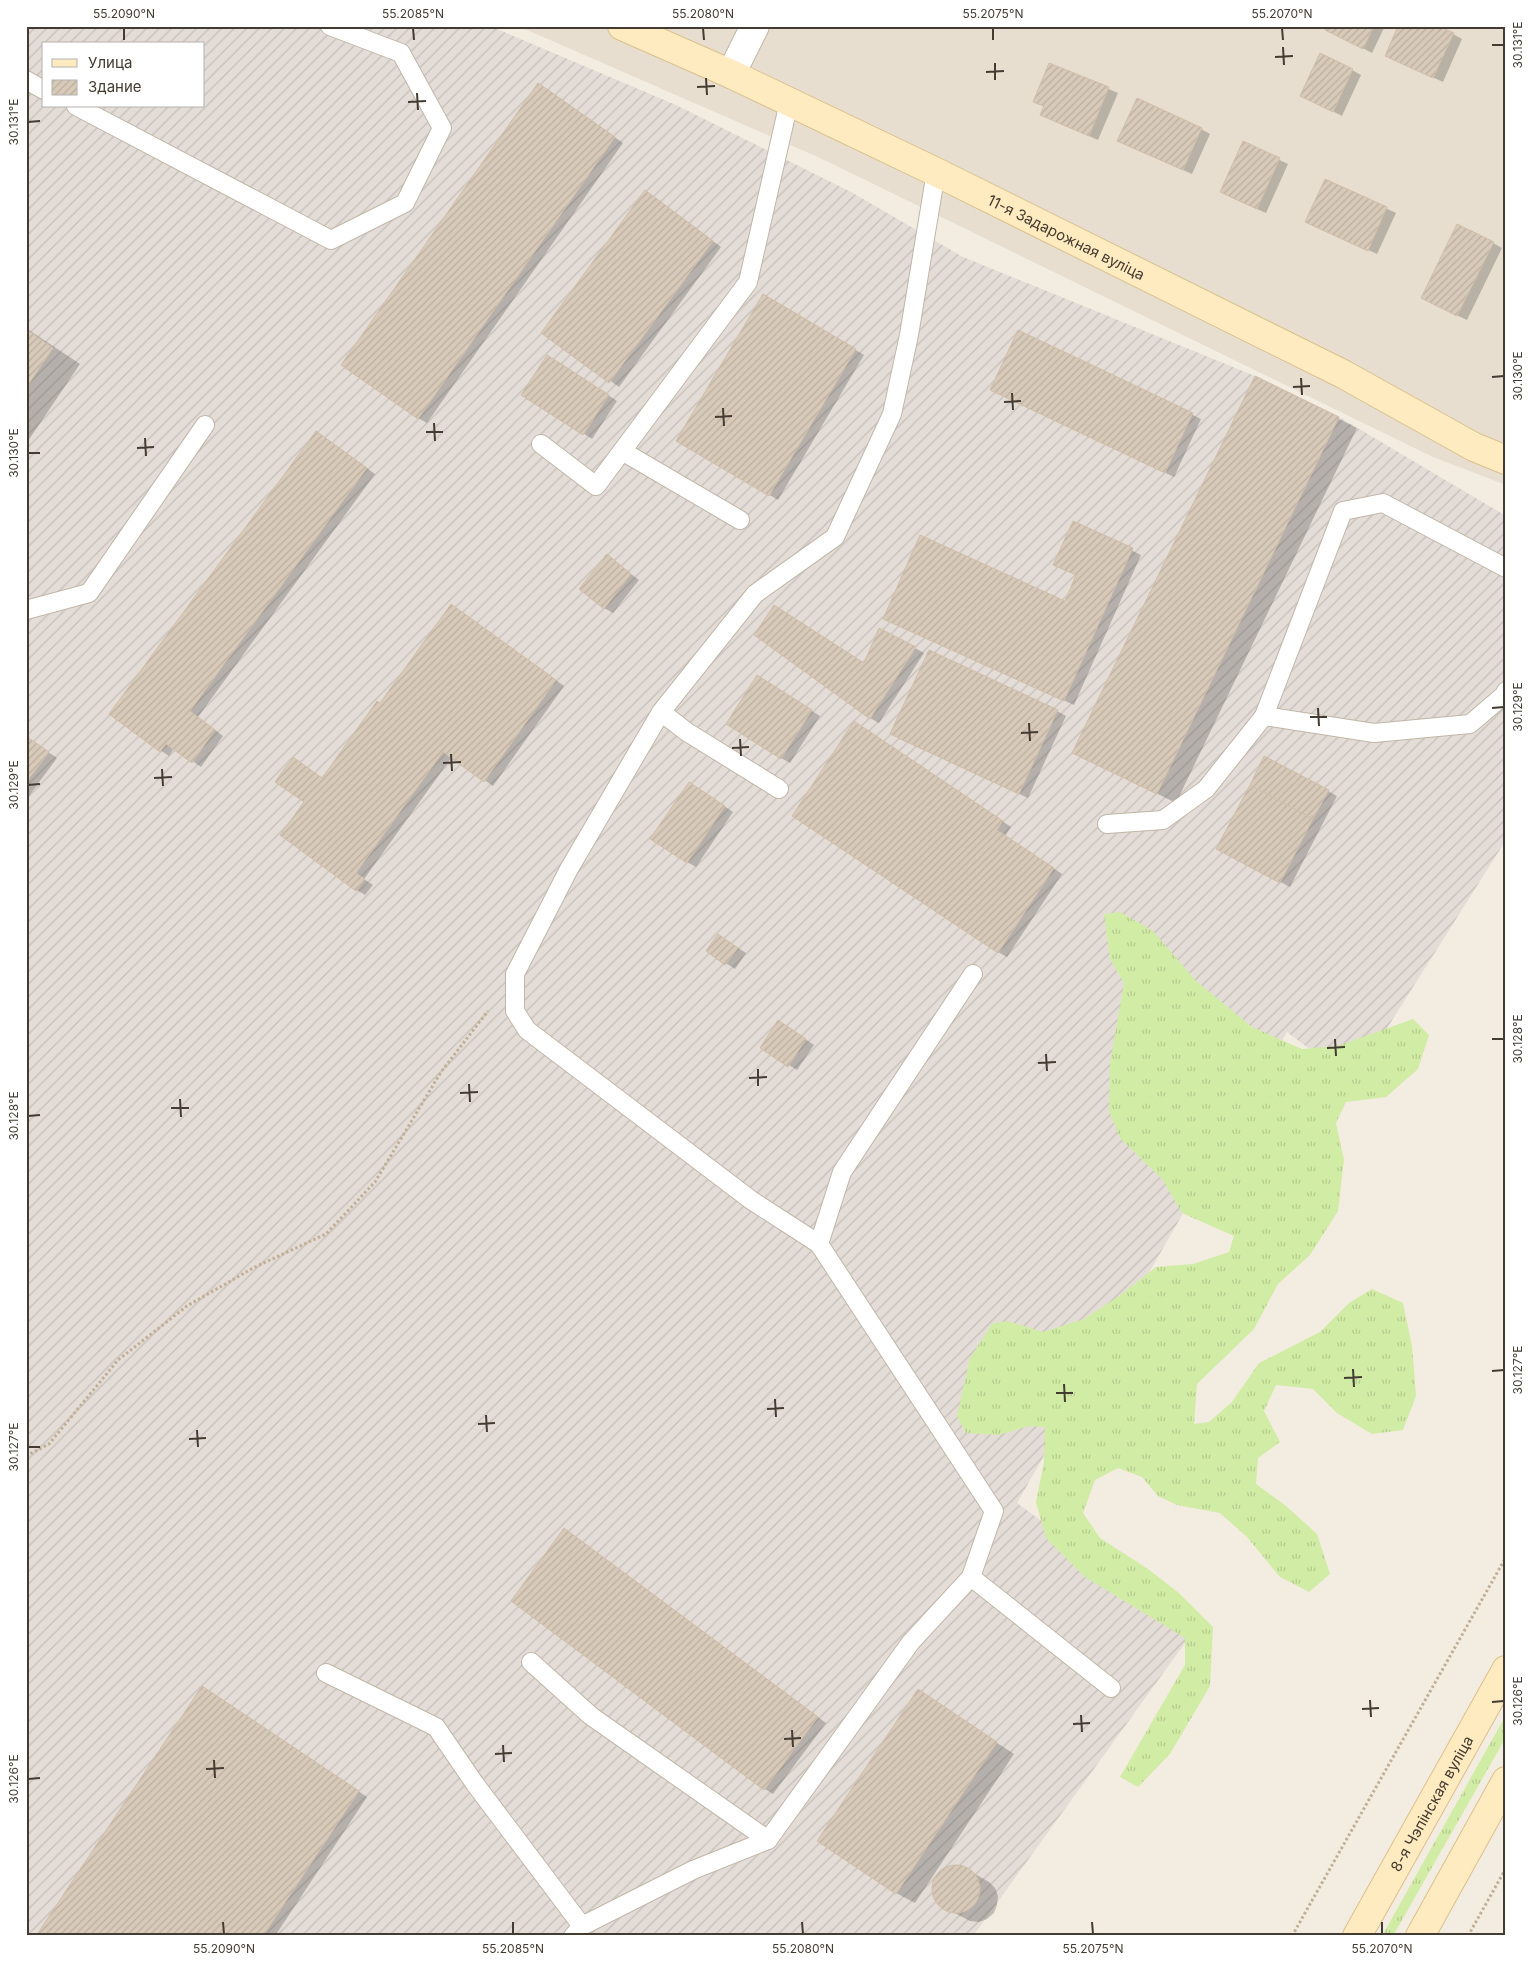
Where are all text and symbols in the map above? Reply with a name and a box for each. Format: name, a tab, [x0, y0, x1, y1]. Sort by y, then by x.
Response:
text: 55.2090°N	[93, 6, 155, 21]
text: 55.2085°N	[382, 6, 444, 21]
text: 55.2080°N	[672, 6, 734, 21]
text: 55.2075°N	[963, 6, 1023, 21]
text: 55.2070°N	[1251, 6, 1313, 21]
text: 30.131°E	[1510, 22, 1525, 68]
legend	[42, 42, 205, 108]
text: Улица	[88, 53, 132, 72]
text: Здание	[88, 77, 142, 96]
text: 30.131°E	[6, 99, 21, 145]
street label: 11-я Задарожная вуліца	[985, 190, 1148, 284]
text: 30.130°E	[1510, 351, 1525, 401]
text: 30.130°E	[6, 428, 21, 478]
text: 30.129°E	[1510, 682, 1525, 732]
text: 30.129°E	[6, 760, 21, 810]
text: 30.128°E	[1510, 1014, 1525, 1064]
text: 30.128°E	[6, 1091, 21, 1141]
text: 30.127°E	[1510, 1346, 1525, 1394]
text: 30.127°E	[6, 1423, 21, 1471]
text: 30.126°E	[1510, 1676, 1525, 1726]
street label: 8-я Чэпінская вуліца	[1386, 1732, 1477, 1875]
text: 30.126°E	[6, 1754, 21, 1804]
text: 55.2090°N	[193, 1941, 255, 1956]
text: 55.2085°N	[482, 1941, 544, 1956]
text: 55.2080°N	[772, 1941, 834, 1956]
text: 55.2075°N	[1063, 1941, 1123, 1956]
text: 55.2070°N	[1351, 1941, 1413, 1956]

